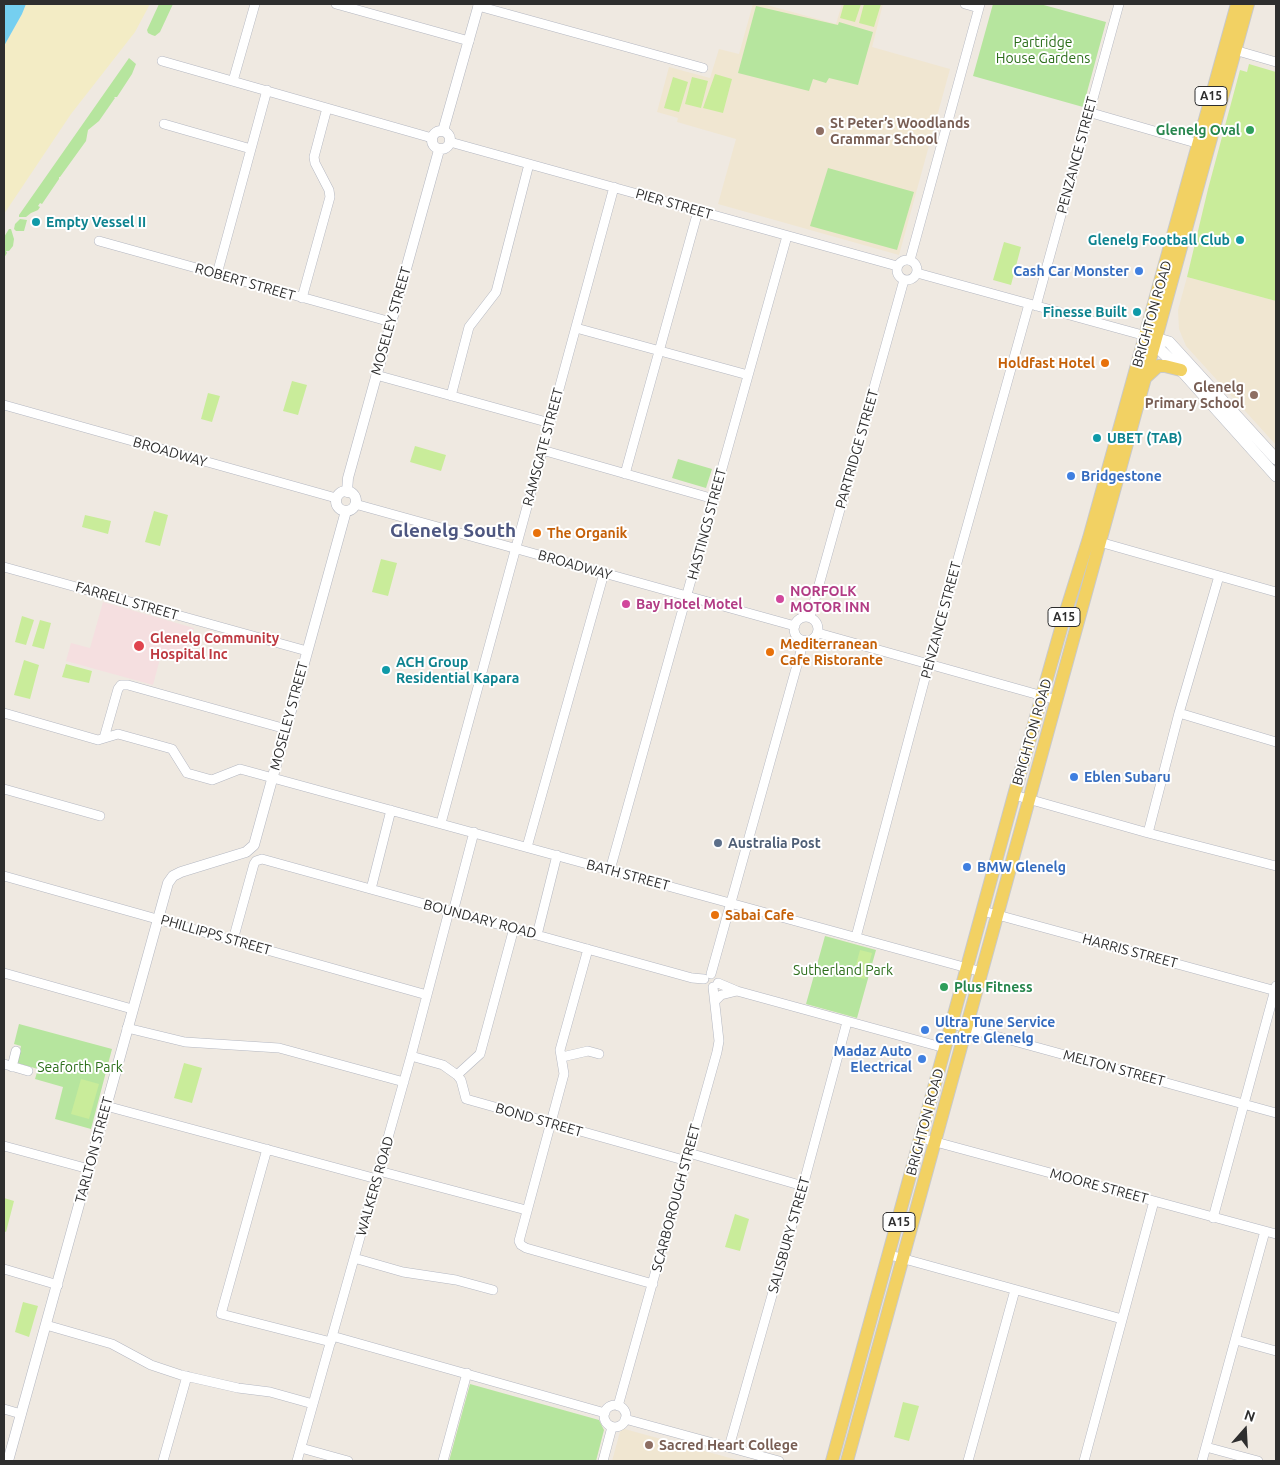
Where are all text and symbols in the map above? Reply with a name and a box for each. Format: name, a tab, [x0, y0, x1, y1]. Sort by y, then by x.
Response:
park label: Partridge House Gardens	[996, 34, 1090, 66]
road number: A15	[1195, 86, 1227, 105]
street label: PENZANCE STREET	[1053, 95, 1101, 215]
place label: St Peter’s Woodlands Grammar School	[830, 115, 970, 148]
place label: Glenelg Oval	[1156, 122, 1240, 138]
marker: Glenelg Oval	[1244, 124, 1256, 136]
marker: St Peter’s Woodlands Grammar School	[814, 125, 826, 137]
street label: PIER STREET	[634, 185, 714, 223]
place label: Empty Vessel II	[46, 214, 146, 230]
marker: Empty Vessel II	[30, 216, 42, 228]
place label: Glenelg Football Club	[1088, 232, 1230, 248]
marker: Glenelg Football Club	[1234, 234, 1246, 246]
street label: BRIGHTON ROAD	[1129, 259, 1175, 369]
street label: ROBERT STREET	[193, 260, 297, 304]
place label: Cash Car Monster	[1013, 263, 1129, 279]
street label: MOSELEY STREET	[368, 265, 414, 377]
marker: Cash Car Monster	[1133, 265, 1145, 277]
place label: Finesse Built	[1043, 304, 1127, 320]
marker: Finesse Built	[1131, 306, 1143, 318]
place label: Holdfast Hotel	[998, 355, 1095, 371]
marker: Holdfast Hotel	[1099, 357, 1111, 369]
place label: Glenelg Primary School	[1145, 379, 1244, 412]
street label: RAMSGATE STREET	[519, 386, 567, 508]
street label: PARTRIDGE STREET	[832, 387, 882, 511]
marker: Glenelg Primary School	[1248, 389, 1260, 401]
place label: UBET (TAB)	[1107, 430, 1182, 446]
marker: UBET (TAB)	[1091, 432, 1103, 444]
street label: BROADWAY	[131, 433, 209, 471]
street label: HASTINGS STREET	[684, 466, 730, 582]
place label: Bridgestone	[1081, 468, 1162, 484]
marker: Bridgestone	[1065, 470, 1077, 482]
district label: Glenelg South	[390, 520, 516, 542]
place label: The Organik	[547, 525, 627, 541]
marker: The Organik	[531, 527, 543, 539]
street label: BROADWAY	[536, 546, 614, 584]
street label: PENZANCE STREET	[917, 560, 965, 680]
street label: FARRELL STREET	[74, 578, 180, 624]
place label: NORFOLK MOTOR INN	[790, 583, 870, 616]
marker: NORFOLK MOTOR INN	[774, 593, 786, 605]
place label: Bay Hotel Motel	[636, 596, 743, 612]
marker: Bay Hotel Motel	[620, 598, 632, 610]
road number: A15	[1048, 608, 1080, 626]
place label: Glenelg Community Hospital Inc	[150, 630, 279, 662]
place label: Mediterranean Cafe Ristorante	[780, 636, 883, 669]
marker: Glenelg Community Hospital Inc	[132, 639, 146, 653]
marker: Mediterranean Cafe Ristorante	[764, 646, 776, 658]
place label: ACH Group Residential Kapara	[396, 654, 519, 686]
street label: MOSELEY STREET	[266, 660, 312, 772]
marker: ACH Group Residential Kapara	[380, 664, 392, 676]
street label: BRIGHTON ROAD	[1009, 677, 1055, 787]
place label: Eblen Subaru	[1084, 769, 1171, 785]
marker: Eblen Subaru	[1068, 771, 1080, 783]
place label: Australia Post	[728, 835, 821, 851]
marker: Australia Post	[712, 837, 724, 849]
street label: BATH STREET	[585, 856, 671, 894]
place label: BMW Glenelg	[977, 859, 1066, 875]
marker: BMW Glenelg	[961, 861, 973, 873]
street label: BOUNDARY ROAD	[422, 896, 538, 942]
place label: Sabai Cafe	[725, 907, 794, 923]
marker: Sabai Cafe	[709, 909, 721, 921]
street label: PHILLIPPS STREET	[159, 911, 273, 959]
street label: HARRIS STREET	[1081, 930, 1179, 972]
park label: Sutherland Park	[793, 962, 893, 978]
place label: Plus Fitness	[954, 979, 1032, 995]
marker: Plus Fitness	[938, 981, 950, 993]
place label: Ultra Tune Service Centre Glenelg	[935, 1014, 1055, 1046]
marker: Ultra Tune Service Centre Glenelg	[919, 1024, 931, 1036]
place label: Madaz Auto Electrical	[833, 1043, 912, 1076]
street label: MELTON STREET	[1061, 1046, 1167, 1090]
marker: Madaz Auto Electrical	[916, 1053, 928, 1065]
park label: Seaforth Park	[37, 1059, 123, 1075]
street label: BRIGHTON ROAD	[903, 1067, 947, 1177]
street label: TARLTON STREET	[72, 1095, 116, 1205]
street label: BOND STREET	[493, 1099, 585, 1141]
street label: SCARBOROUGH STREET	[648, 1122, 704, 1274]
street label: WALKERS ROAD	[353, 1134, 397, 1238]
street label: MOORE STREET	[1048, 1165, 1150, 1207]
street label: SALISBURY STREET	[764, 1175, 814, 1295]
road number: A15	[883, 1212, 915, 1232]
north arrow	[1220, 1405, 1270, 1455]
text: N	[1242, 1407, 1257, 1425]
place label: Sacred Heart College	[659, 1437, 798, 1453]
marker: Sacred Heart College	[643, 1439, 655, 1451]

